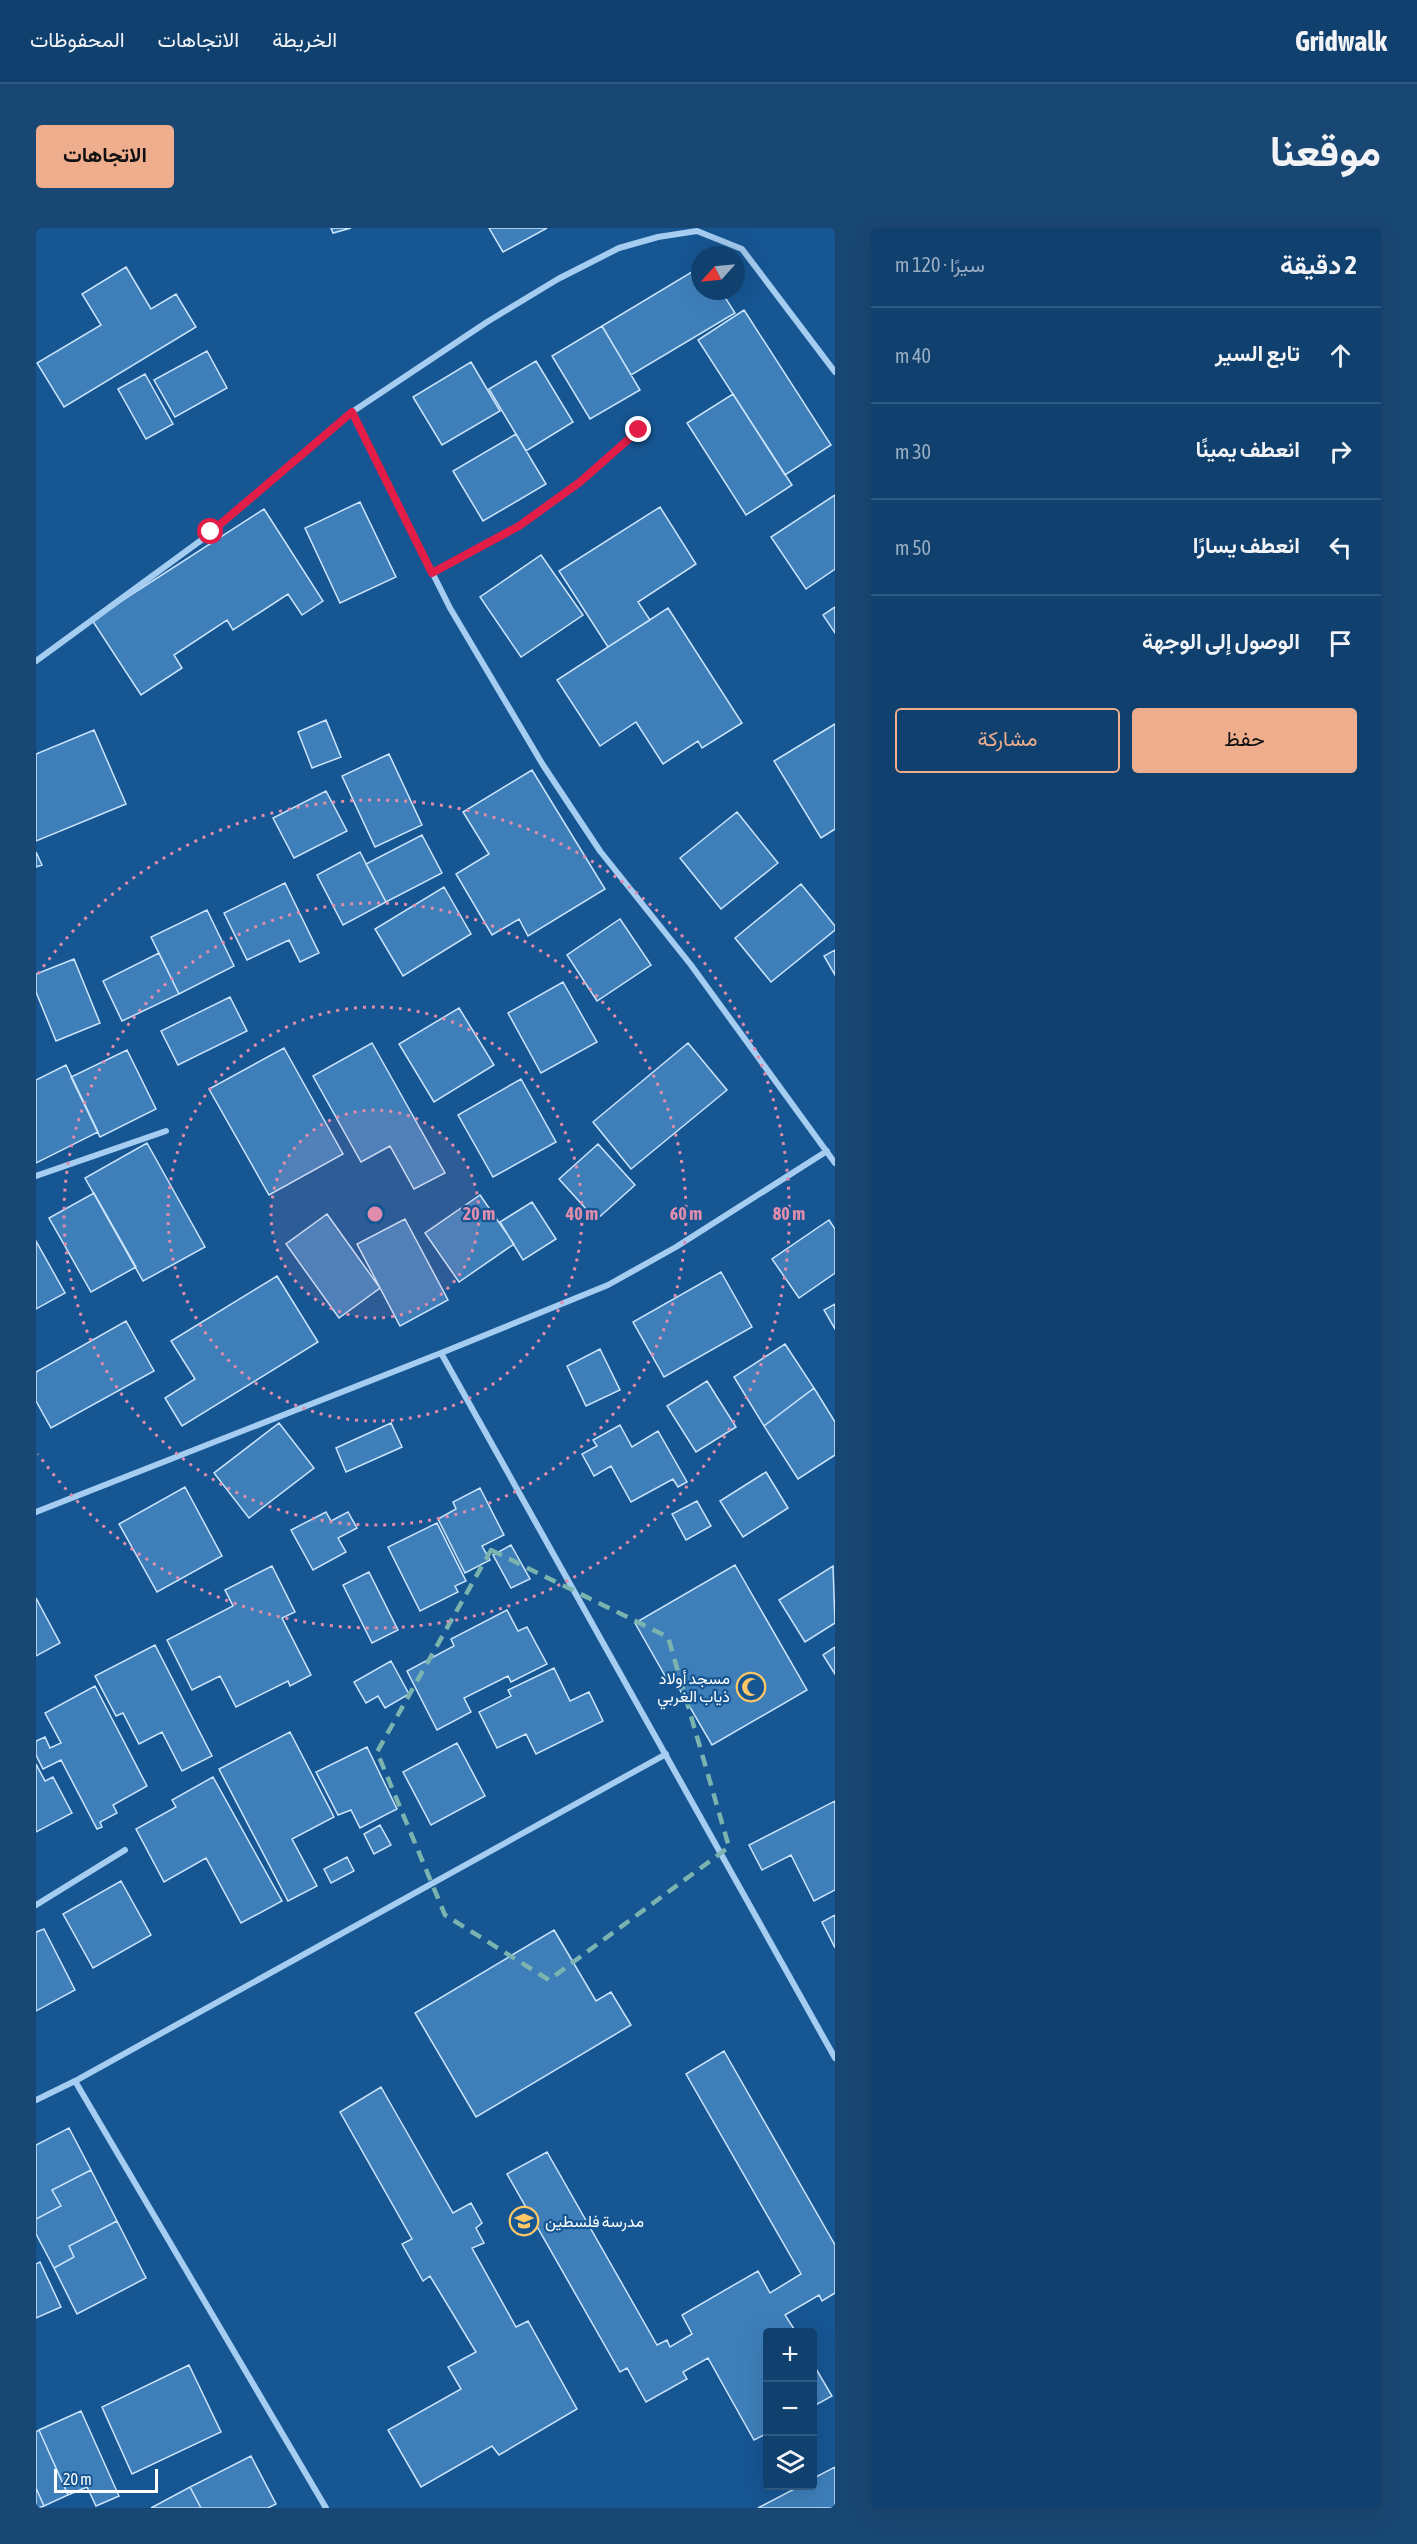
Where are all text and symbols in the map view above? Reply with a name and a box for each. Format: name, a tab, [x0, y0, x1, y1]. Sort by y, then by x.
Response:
text: Gridwalk	[1295, 25, 1387, 57]
text: المحفوظات	[30, 27, 125, 51]
text: الاتجاهات	[158, 27, 239, 51]
text: الخريطة	[272, 27, 337, 51]
button: الاتجاهات	[36, 125, 174, 188]
text: موقعنا	[1270, 127, 1381, 175]
north arrow	[691, 246, 745, 300]
text: 2 دقيقة	[1280, 250, 1357, 280]
text: سيرًا · 120 m	[895, 253, 985, 276]
icon: ahead	[1324, 339, 1357, 372]
text: تابع السير	[1215, 340, 1300, 366]
text: 40 m	[895, 344, 931, 367]
route end	[625, 416, 651, 442]
icon: right	[1324, 435, 1357, 468]
text: انعطف يمينًا	[1196, 436, 1300, 462]
text: 30 m	[895, 440, 931, 463]
route start	[197, 518, 223, 544]
icon: left	[1324, 531, 1357, 564]
text: انعطف يسارًا	[1193, 532, 1300, 558]
text: 50 m	[895, 536, 931, 559]
icon: arrive	[1324, 627, 1357, 660]
text: الوصول إلى الوجهة	[1142, 628, 1300, 654]
button: مشاركة	[895, 708, 1120, 773]
button: حفظ	[1132, 708, 1357, 773]
text: 20 m	[463, 1203, 495, 1224]
text: 40 m	[565, 1203, 598, 1224]
text: 60 m	[670, 1203, 702, 1224]
text: 80 m	[773, 1203, 805, 1224]
centre of rings	[365, 1204, 385, 1224]
place label: مسجد أولاد ذياب الغربي	[657, 1669, 730, 1710]
mosque icon: مسجد أولاد ذياب الغربي	[735, 1671, 767, 1703]
school or university icon: مدرسة فلسطين	[508, 2205, 540, 2237]
place label: مدرسة فلسطين	[545, 2212, 644, 2232]
map controls	[763, 2328, 817, 2490]
button: +	[763, 2328, 817, 2382]
button: −	[763, 2382, 817, 2436]
button: layers	[763, 2436, 817, 2490]
scale bar	[54, 2466, 158, 2494]
text: 20 m	[63, 2470, 92, 2488]

